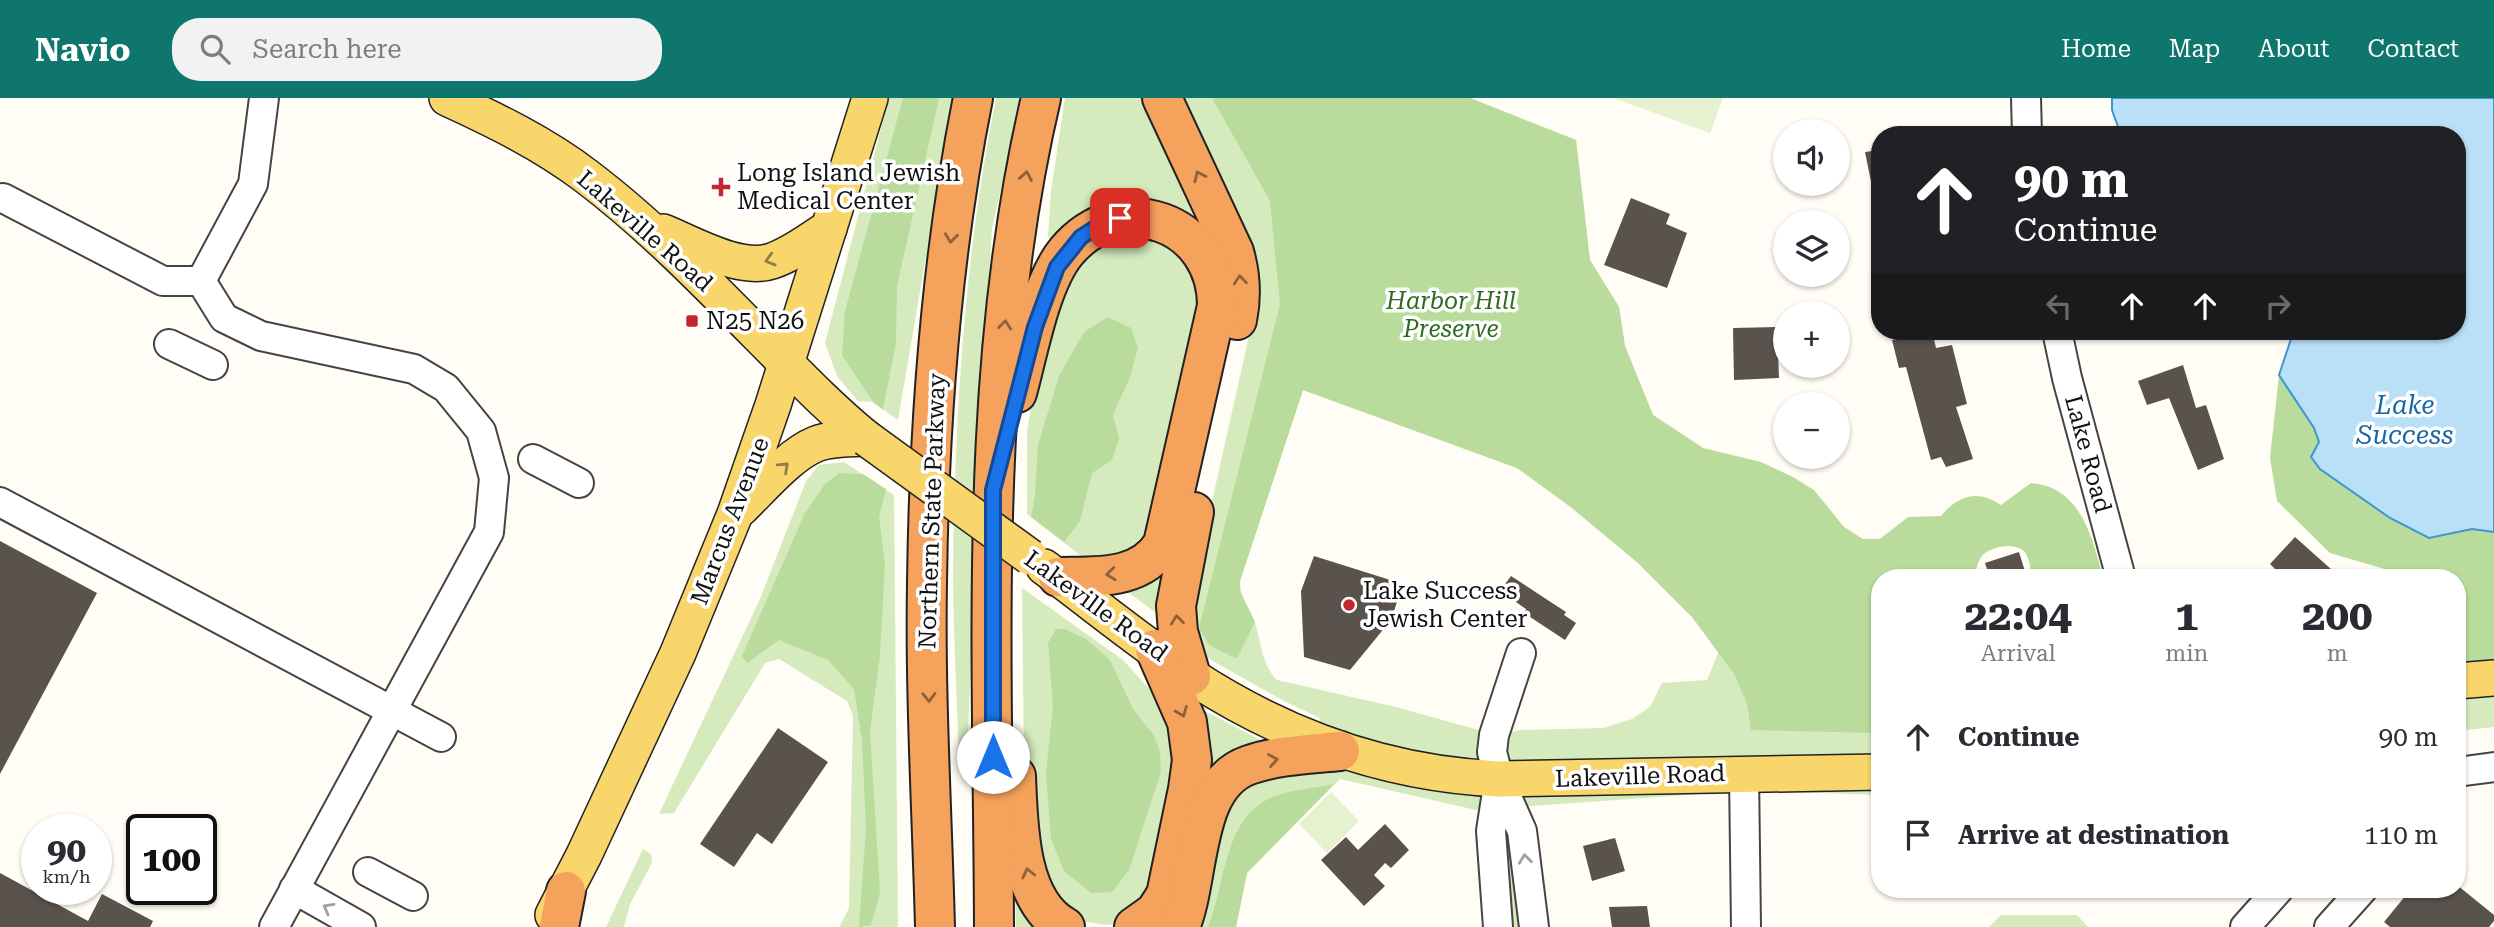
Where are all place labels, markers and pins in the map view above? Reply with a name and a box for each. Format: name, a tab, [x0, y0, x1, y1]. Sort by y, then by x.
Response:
place label: Long Island Jewish Medical Center	[737, 159, 960, 215]
marker: Long Island Jewish Medical Center	[711, 177, 731, 197]
pin	[1090, 188, 1150, 248]
place label: N25 N26	[706, 307, 804, 335]
marker: N25 N26	[684, 313, 700, 329]
place label: Lake Success Jewish Center	[1363, 577, 1528, 633]
marker: Lake Success Jewish Center	[1341, 597, 1357, 613]

